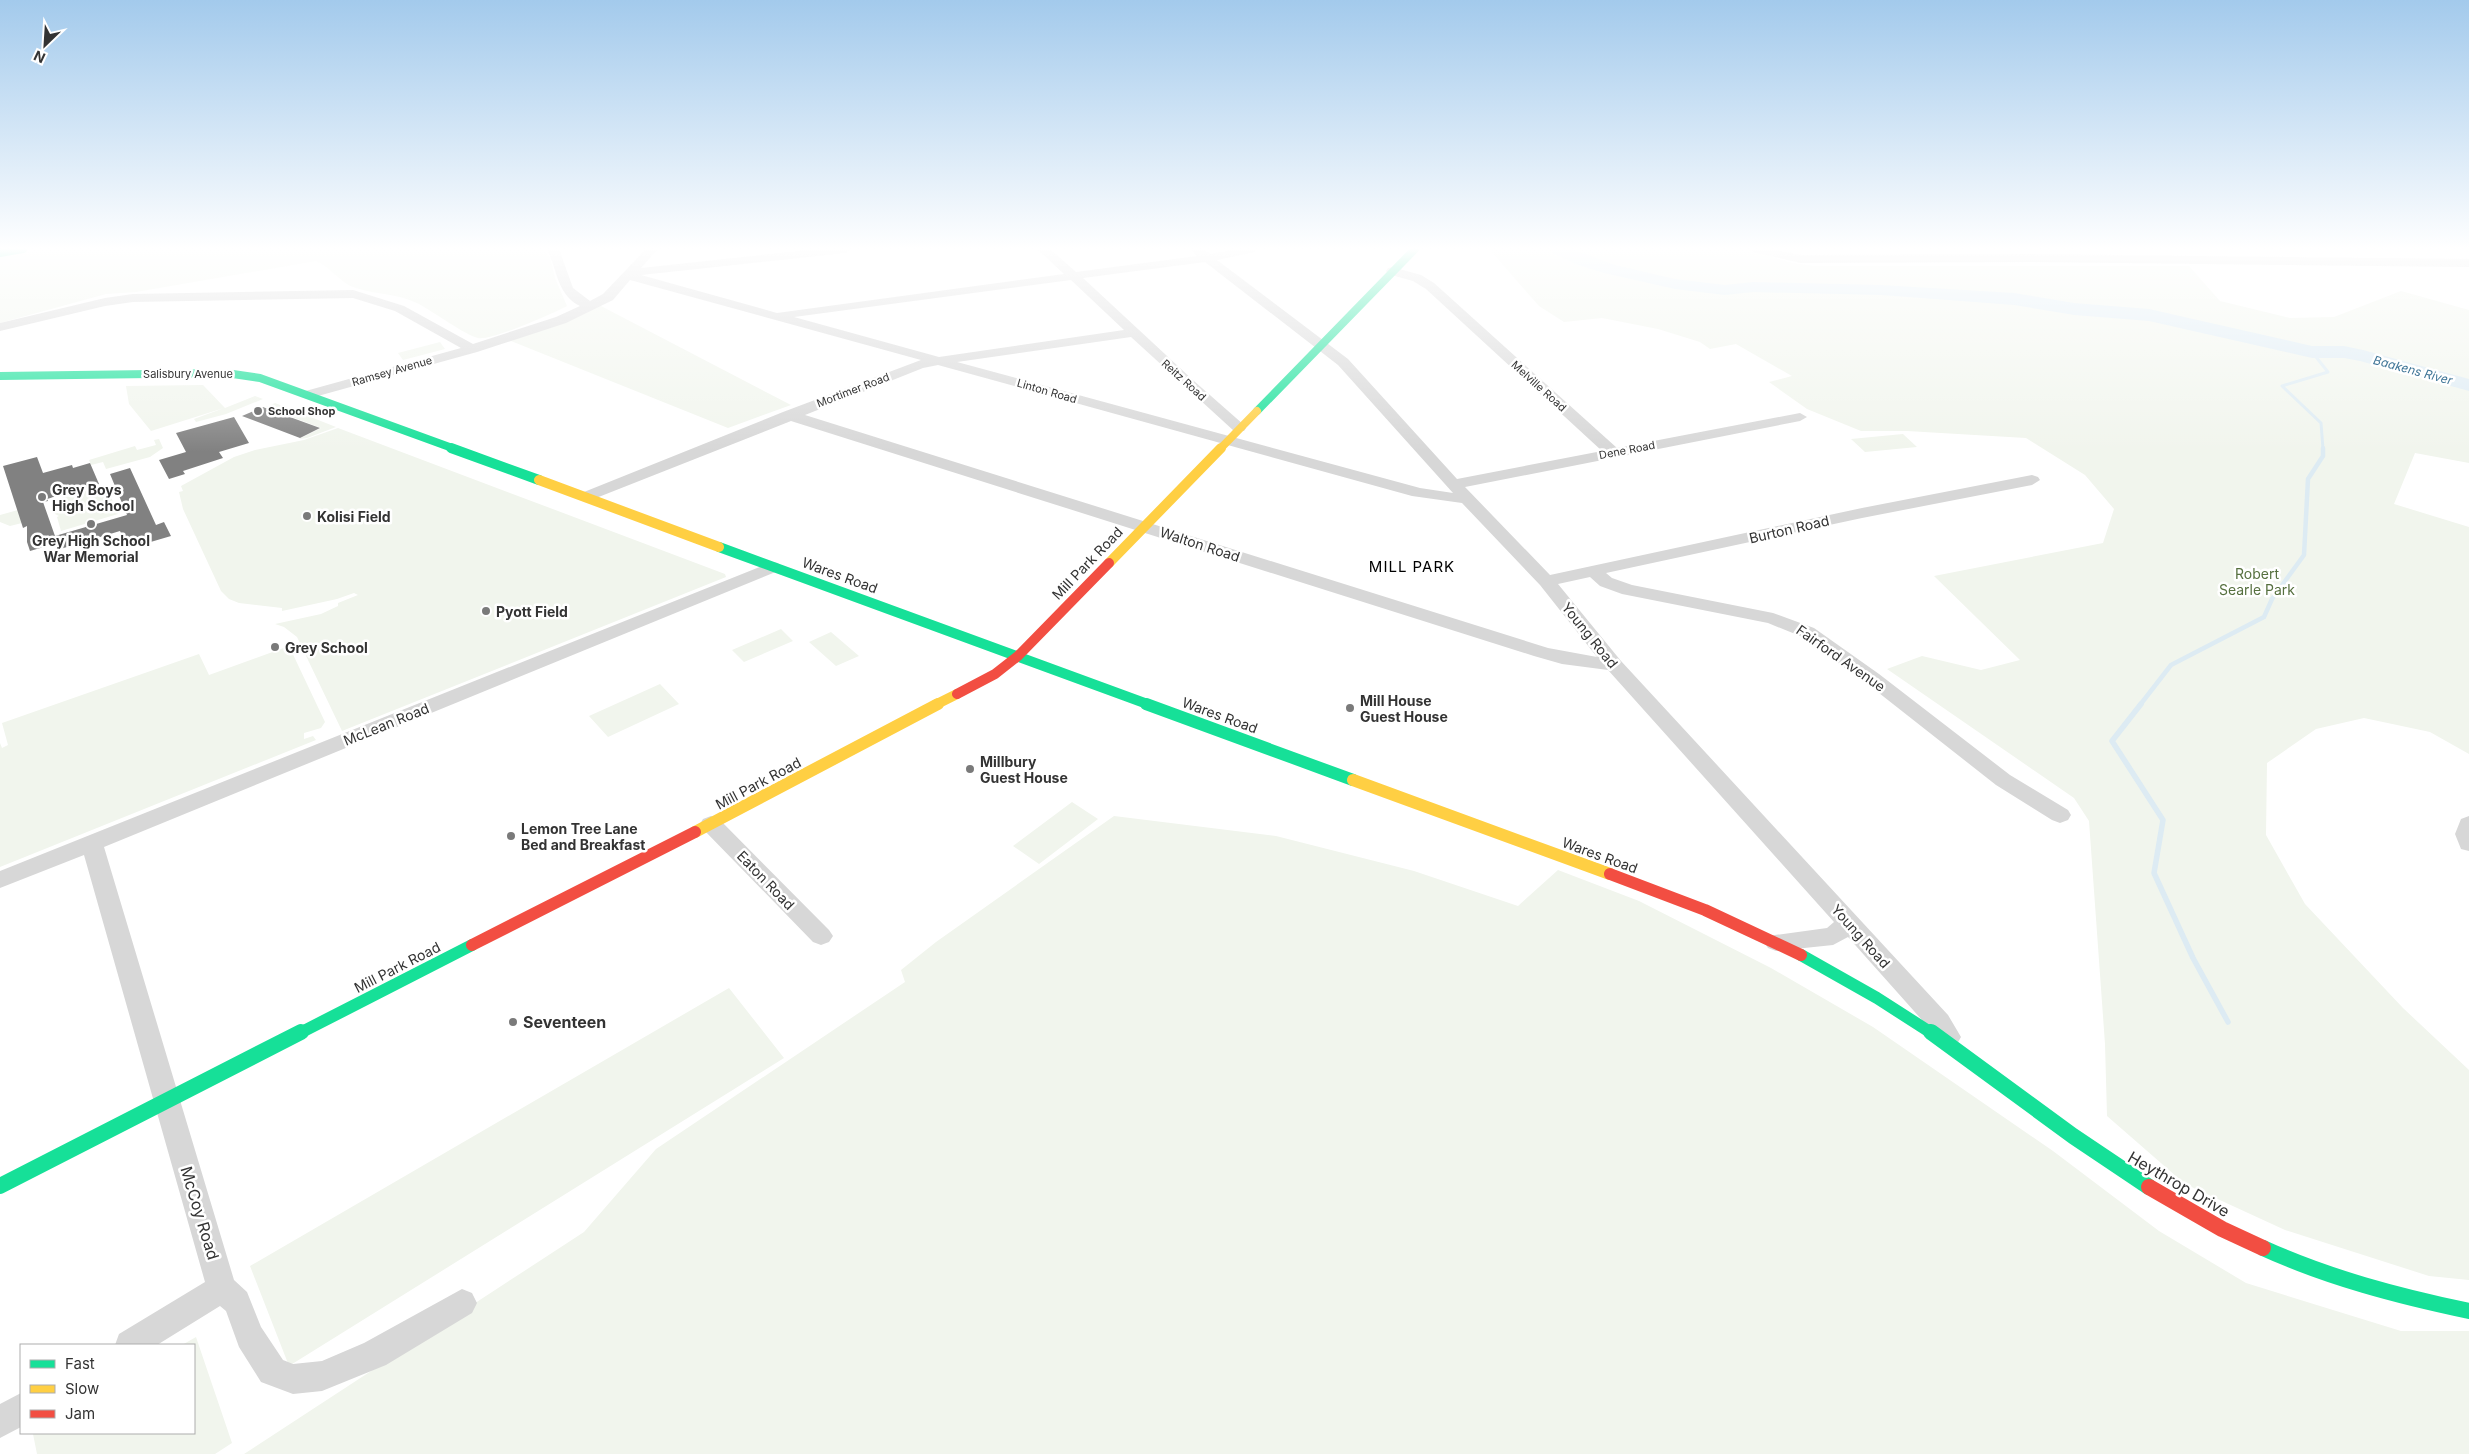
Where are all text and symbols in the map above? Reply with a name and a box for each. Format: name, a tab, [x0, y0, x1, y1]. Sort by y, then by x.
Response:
north arrow	[20, 20, 70, 70]
text: N	[31, 47, 48, 67]
water label: Baakens River	[2372, 352, 2455, 388]
street label: Ramsey Avenue	[350, 353, 434, 389]
street label: Reitz Road	[1159, 356, 1209, 404]
street label: Melville Road	[1509, 358, 1569, 414]
street label: Salisbury Avenue	[143, 367, 233, 381]
street label: Mortimer Road	[815, 370, 891, 410]
street label: Linton Road	[1015, 376, 1079, 406]
place label: School Shop	[268, 404, 335, 418]
marker: School Shop	[252, 405, 264, 417]
street label: Dene Road	[1598, 438, 1656, 462]
place label: Grey Boys High School	[52, 481, 134, 514]
marker: Grey Boys High School	[36, 491, 48, 503]
place label: Kolisi Field	[317, 508, 391, 525]
marker: Kolisi Field	[301, 510, 313, 522]
street label: Burton Road	[1747, 512, 1831, 546]
marker: Grey High School War Memorial	[85, 518, 97, 530]
street label: Mill Park Road	[1048, 523, 1126, 603]
street label: Walton Road	[1158, 523, 1242, 565]
place label: Grey High School War Memorial	[32, 532, 150, 565]
street label: Wares Road	[800, 553, 880, 597]
district label: MILL PARK	[1369, 557, 1455, 576]
park label: Robert Searle Park	[2219, 565, 2295, 598]
street label: Young Road	[1558, 599, 1622, 671]
place label: Pyott Field	[496, 603, 568, 620]
marker: Pyott Field	[480, 605, 492, 617]
street label: Fairford Avenue	[1793, 621, 1889, 695]
place label: Grey School	[285, 639, 368, 656]
marker: Grey School	[269, 641, 281, 653]
place label: Mill House Guest House	[1360, 692, 1448, 725]
street label: Wares Road	[1180, 693, 1260, 737]
street label: McLean Road	[341, 699, 431, 749]
marker: Mill House Guest House	[1344, 702, 1356, 714]
street label: Mill Park Road	[712, 753, 804, 813]
place label: Millbury Guest House	[980, 753, 1068, 786]
marker: Millbury Guest House	[964, 763, 976, 775]
place label: Lemon Tree Lane Bed and Breakfast	[521, 820, 645, 853]
marker: Lemon Tree Lane Bed and Breakfast	[505, 830, 517, 842]
street label: Wares Road	[1560, 833, 1640, 877]
street label: Eaton Road	[734, 847, 798, 913]
street label: Young Road	[1828, 901, 1894, 971]
street label: Mill Park Road	[351, 938, 443, 996]
place label: Seventeen	[523, 1012, 606, 1032]
marker: Seventeen	[507, 1016, 519, 1028]
street label: Heythrop Drive	[2125, 1147, 2233, 1221]
street label: McCoy Road	[176, 1164, 224, 1262]
legend	[20, 1344, 195, 1434]
text: Fast	[65, 1354, 95, 1373]
text: Slow	[65, 1379, 99, 1398]
text: Jam	[65, 1404, 95, 1423]

